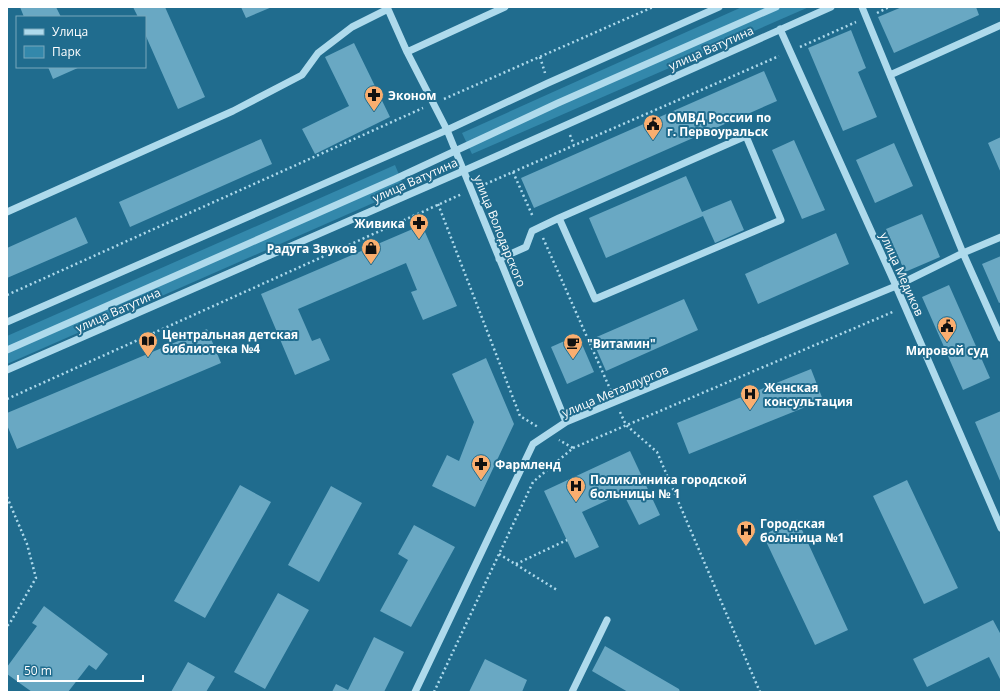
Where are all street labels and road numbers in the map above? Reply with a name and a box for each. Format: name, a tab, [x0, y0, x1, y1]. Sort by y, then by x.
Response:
street label: улица Ватутина	[666, 22, 756, 74]
street label: улица Ватутина	[370, 154, 460, 206]
street label: улица Володарского	[470, 172, 530, 290]
street label: улица Медиков	[876, 229, 928, 319]
street label: улица Ватутина	[73, 284, 163, 336]
street label: улица Металлургов	[559, 361, 671, 421]

